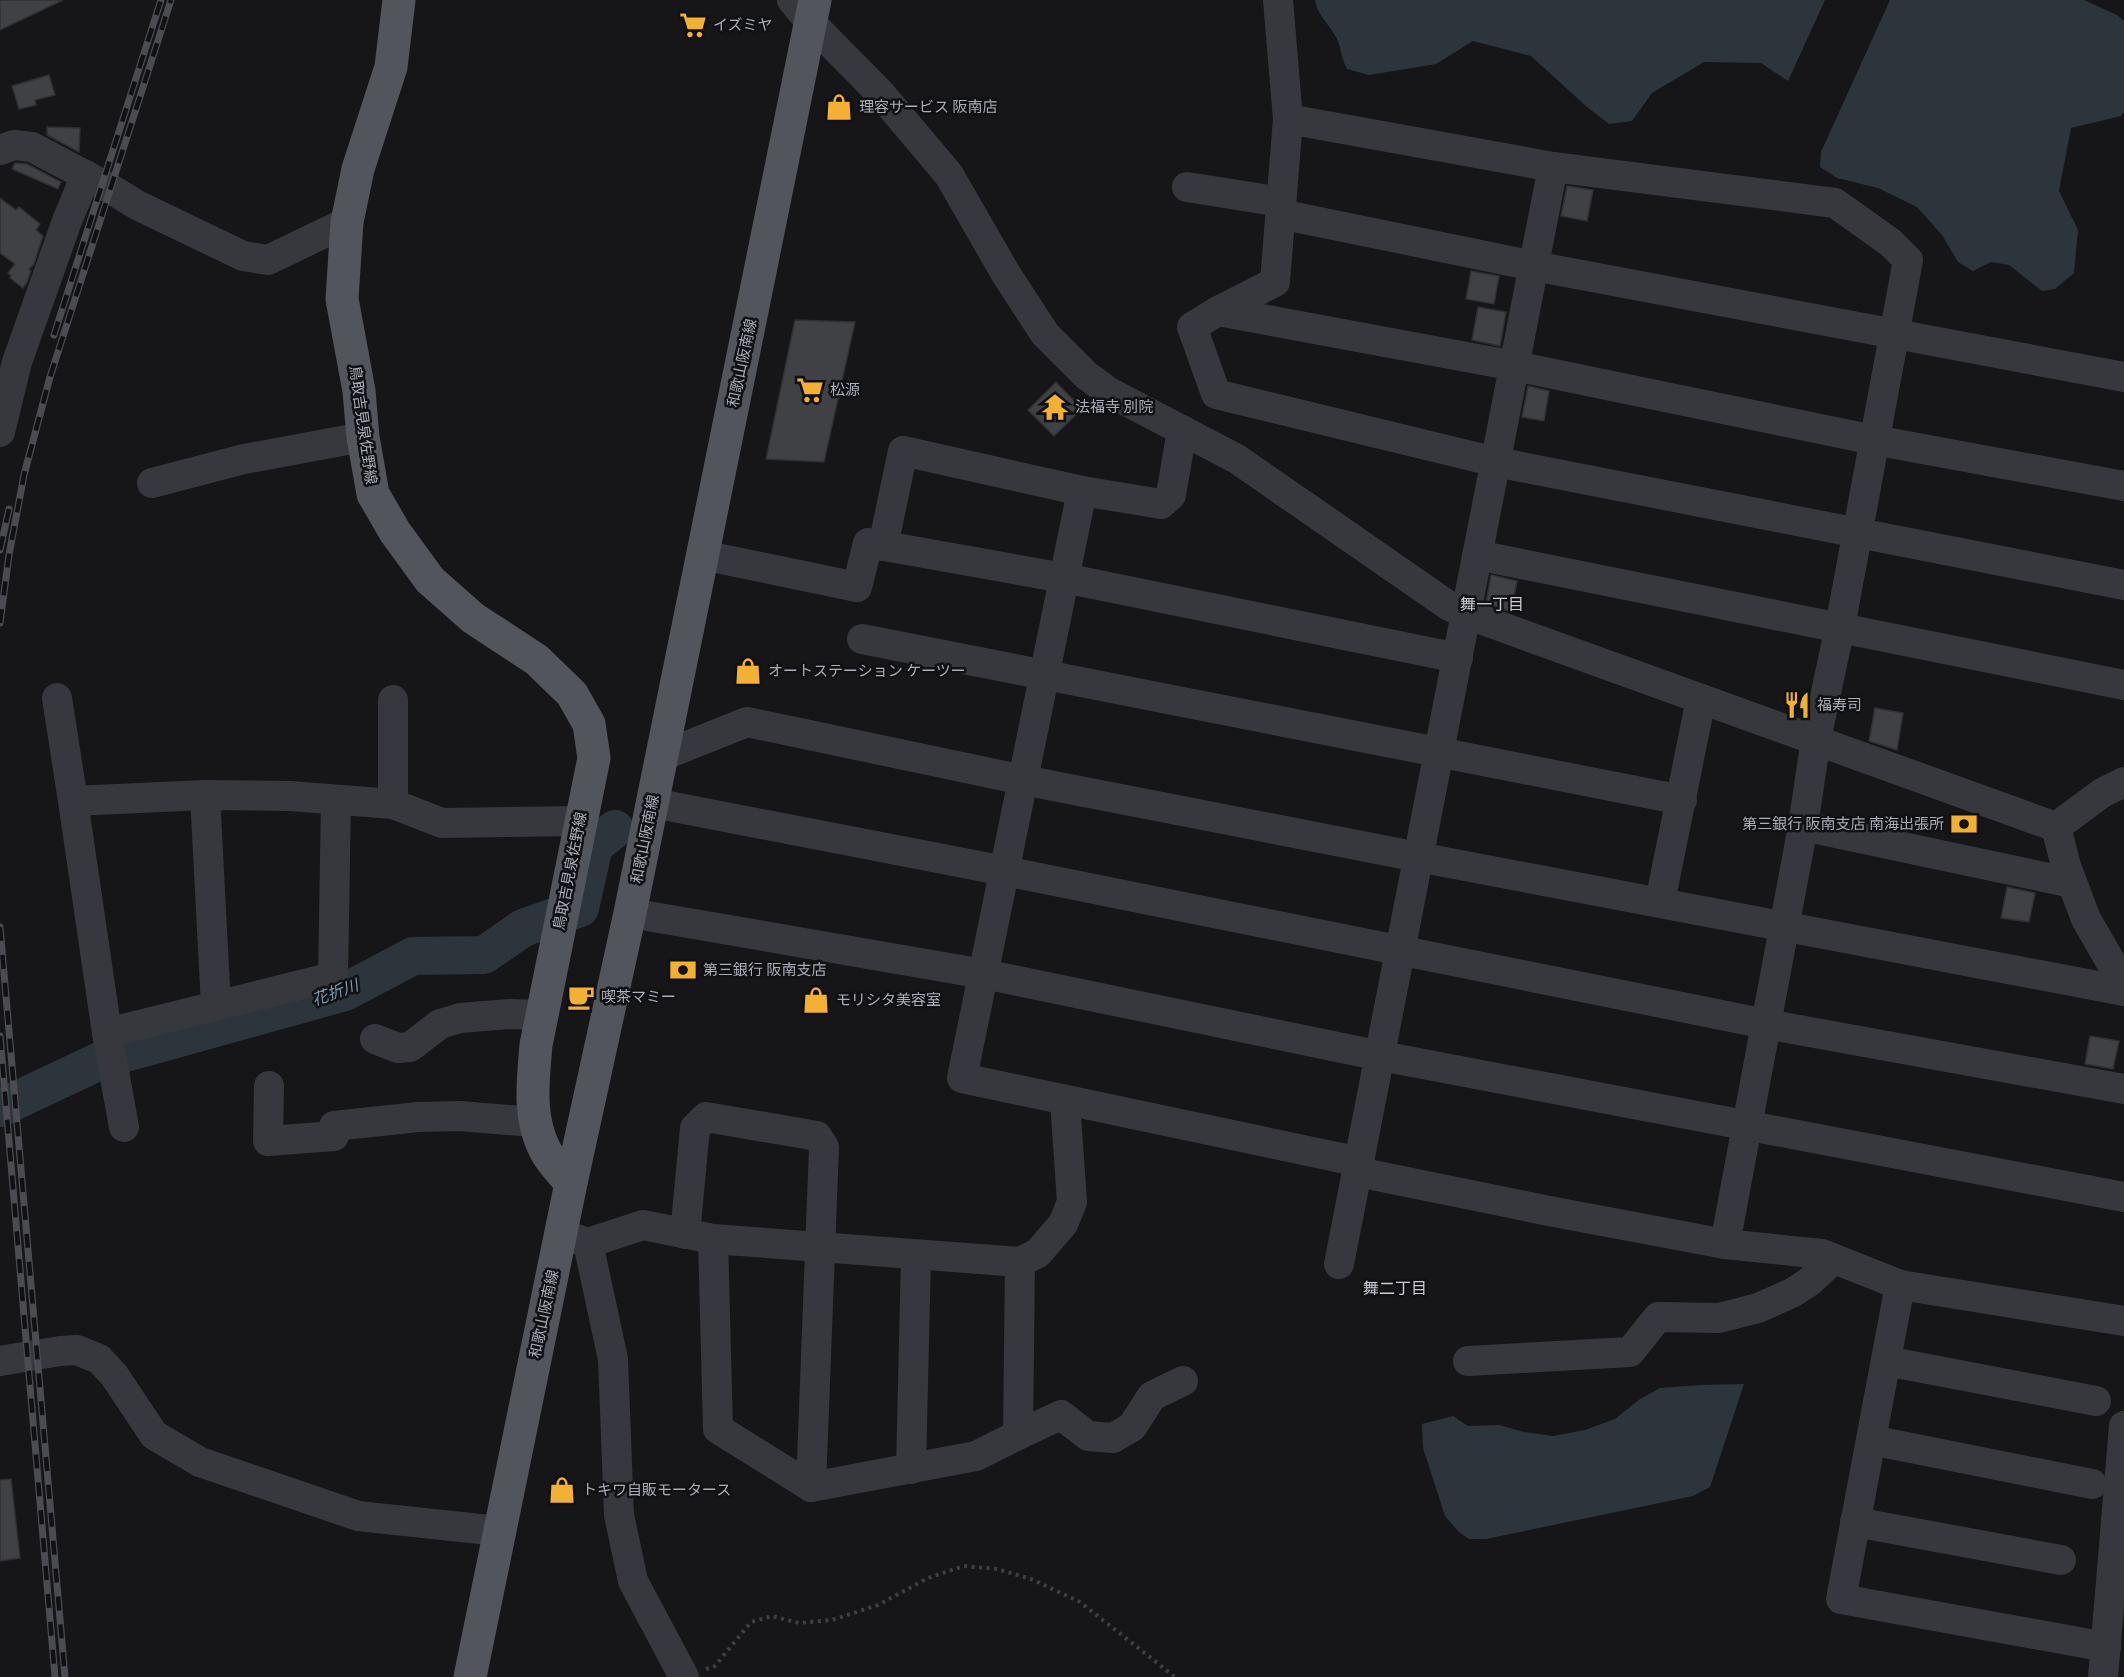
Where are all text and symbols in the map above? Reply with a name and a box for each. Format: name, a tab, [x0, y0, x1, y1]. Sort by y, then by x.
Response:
supermarket icon: イズミヤ	[678, 10, 708, 40]
place label: イズミヤ	[713, 16, 773, 33]
shop icon: 理容サービス 阪南店	[824, 92, 854, 122]
place label: 理容サービス 阪南店	[859, 98, 997, 115]
street label: 和歌山阪南線	[724, 317, 759, 409]
street label: 鳥取吉見泉佐野線	[347, 364, 380, 486]
supermarket icon: 松源	[795, 375, 825, 405]
place label: 松源	[830, 381, 860, 398]
temple icon: 法福寺 別院	[1040, 392, 1070, 422]
place label: 法福寺 別院	[1075, 398, 1153, 415]
district label: 舞一丁目	[1460, 595, 1524, 613]
shop icon: オートステーション ケーツー	[733, 656, 763, 686]
place label: オートステーション ケーツー	[768, 662, 966, 679]
restaurant icon: 福寿司	[1782, 690, 1812, 720]
place label: 福寿司	[1817, 696, 1862, 713]
street label: 和歌山阪南線	[628, 793, 661, 885]
bank icon: 第三銀行 阪南支店 南海出張所	[1949, 809, 1979, 839]
street label: 鳥取吉見泉佐野線	[550, 810, 589, 931]
place label: 第三銀行 阪南支店 南海出張所	[1742, 815, 1944, 832]
bank icon: 第三銀行 阪南支店	[668, 955, 698, 985]
place label: 第三銀行 阪南支店	[703, 961, 826, 978]
water label: 花折川	[309, 975, 363, 1009]
cafe icon: 喫茶マミー	[566, 982, 596, 1012]
shop icon: モリシタ美容室	[801, 985, 831, 1015]
place label: 喫茶マミー	[601, 988, 676, 1005]
place label: モリシタ美容室	[836, 991, 941, 1008]
street label: 和歌山阪南線	[526, 1268, 561, 1360]
district label: 舞二丁目	[1363, 1279, 1427, 1297]
shop icon: トキワ自販モータース	[547, 1475, 577, 1505]
place label: トキワ自販モータース	[582, 1481, 731, 1498]

